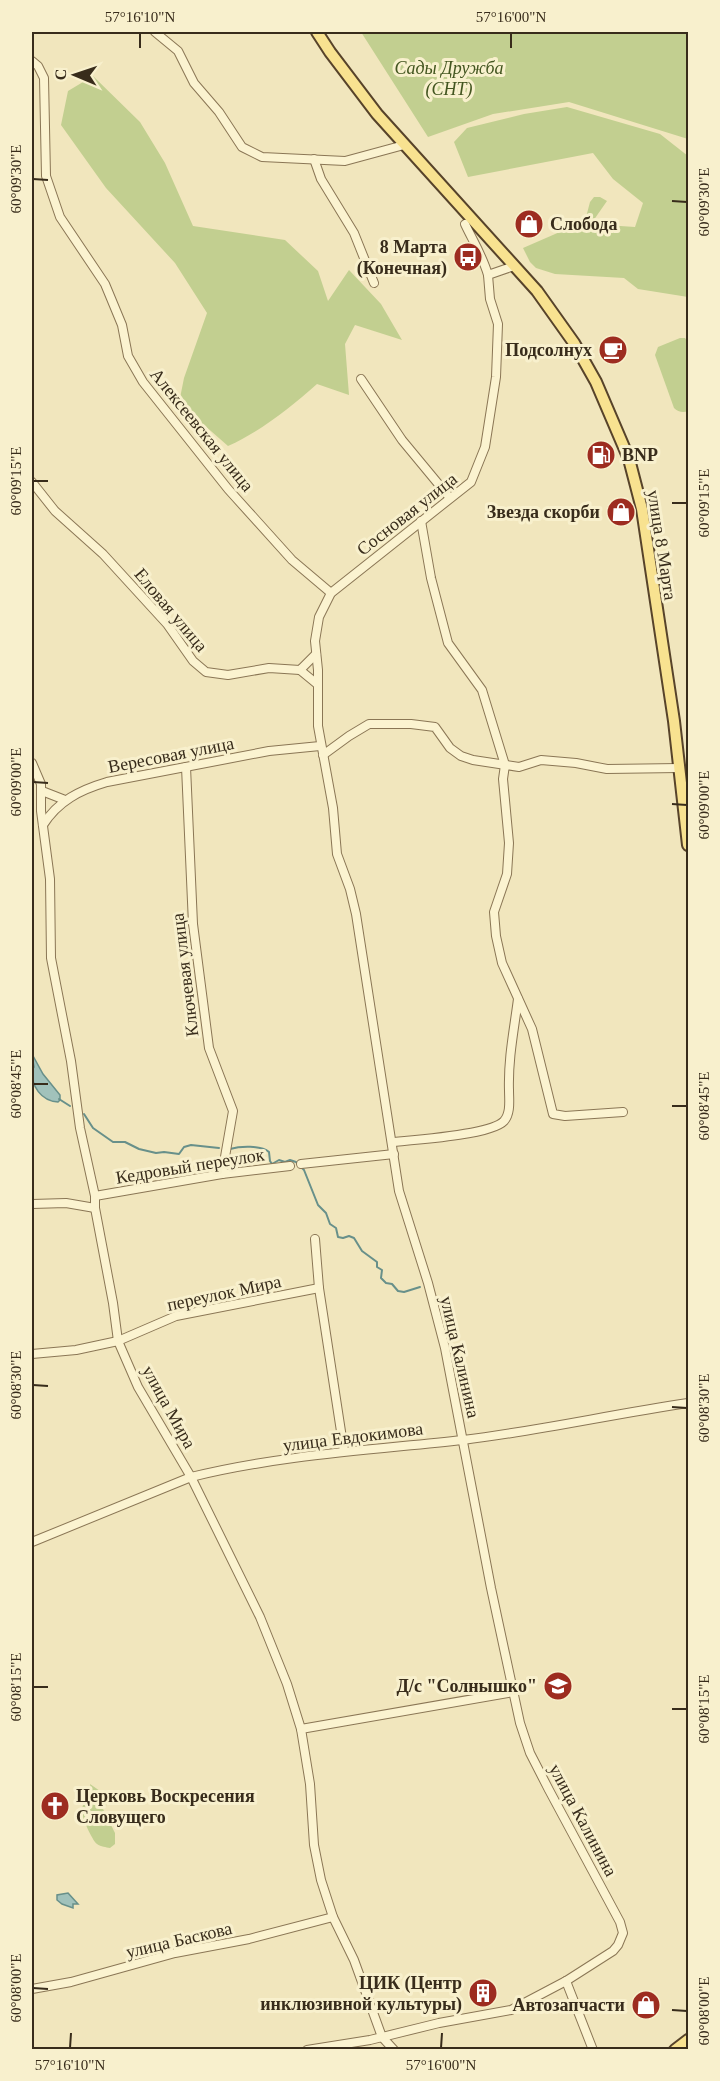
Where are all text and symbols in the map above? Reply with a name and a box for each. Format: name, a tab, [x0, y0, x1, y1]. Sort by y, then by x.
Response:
text: 57°16'10"N	[105, 9, 175, 25]
text: 57°16'00"N	[476, 9, 546, 25]
north arrow	[45, 45, 105, 105]
park label: Сады Дружба (СНТ)	[394, 58, 504, 100]
text: С	[52, 68, 69, 81]
text: 60°09'30"E	[8, 145, 24, 214]
text: 60°09'30"E	[696, 168, 712, 237]
shop icon: Слобода	[513, 208, 545, 240]
place label: Слобода	[550, 214, 617, 234]
place label: 8 Марта (Конечная)	[357, 237, 447, 279]
bus stop icon: 8 Марта (Конечная)	[452, 241, 484, 273]
cafe icon: Подсолнух	[597, 334, 629, 366]
place label: Подсолнух	[505, 340, 592, 360]
street label: Алексеевская улица	[146, 364, 258, 496]
fuel station icon: BNP	[585, 439, 617, 471]
place label: BNP	[622, 445, 658, 465]
text: 60°09'15"E	[8, 447, 24, 516]
street label: Сосновая улица	[353, 469, 461, 559]
text: 60°09'15"E	[696, 469, 712, 538]
street label: улица 8 Марта	[643, 488, 681, 602]
shop icon: Звезда скорби	[605, 496, 637, 528]
place label: Звезда скорби	[487, 502, 600, 522]
street label: Еловая улица	[130, 564, 212, 656]
street label: Вересовая улица	[106, 733, 236, 777]
text: 60°09'00"E	[8, 748, 24, 817]
text: 60°09'00"E	[696, 771, 712, 840]
street label: Ключевая улица	[168, 912, 202, 1038]
text: 60°08'45"E	[8, 1050, 24, 1119]
text: 60°08'45"E	[696, 1072, 712, 1141]
street label: Кедровый переулок	[114, 1144, 266, 1188]
street label: переулок Мира	[165, 1271, 283, 1315]
street label: улица Калинина	[436, 1294, 484, 1420]
text: 60°08'30"E	[8, 1351, 24, 1420]
street label: улица Мира	[138, 1362, 200, 1452]
text: 60°08'30"E	[696, 1374, 712, 1443]
street label: улица Евдокимова	[282, 1418, 424, 1456]
text: 60°08'15"E	[8, 1653, 24, 1722]
school or university icon: Д/с "Солнышко"	[542, 1670, 574, 1702]
text: 60°08'15"E	[696, 1675, 712, 1744]
place label: Д/с "Солнышко"	[397, 1676, 537, 1696]
street label: улица Калинина	[545, 1760, 621, 1880]
place label: Церковь Воскресения Словущего	[76, 1786, 255, 1827]
church icon: Церковь Воскресения Словущего	[39, 1790, 71, 1822]
street label: улица Баскова	[124, 1918, 234, 1962]
text: 60°08'00"E	[8, 1954, 24, 2023]
place label: ЦИК (Центр инклюзивной культуры)	[260, 1973, 462, 2015]
building icon: ЦИК (Центр инклюзивной культуры)	[467, 1977, 499, 2009]
text: 60°08'00"E	[696, 1977, 712, 2046]
shop icon: Автозапчасти	[630, 1989, 662, 2021]
place label: Автозапчасти	[512, 1995, 625, 2015]
text: 57°16'10"N	[35, 2057, 105, 2073]
text: 57°16'00"N	[406, 2057, 476, 2073]

